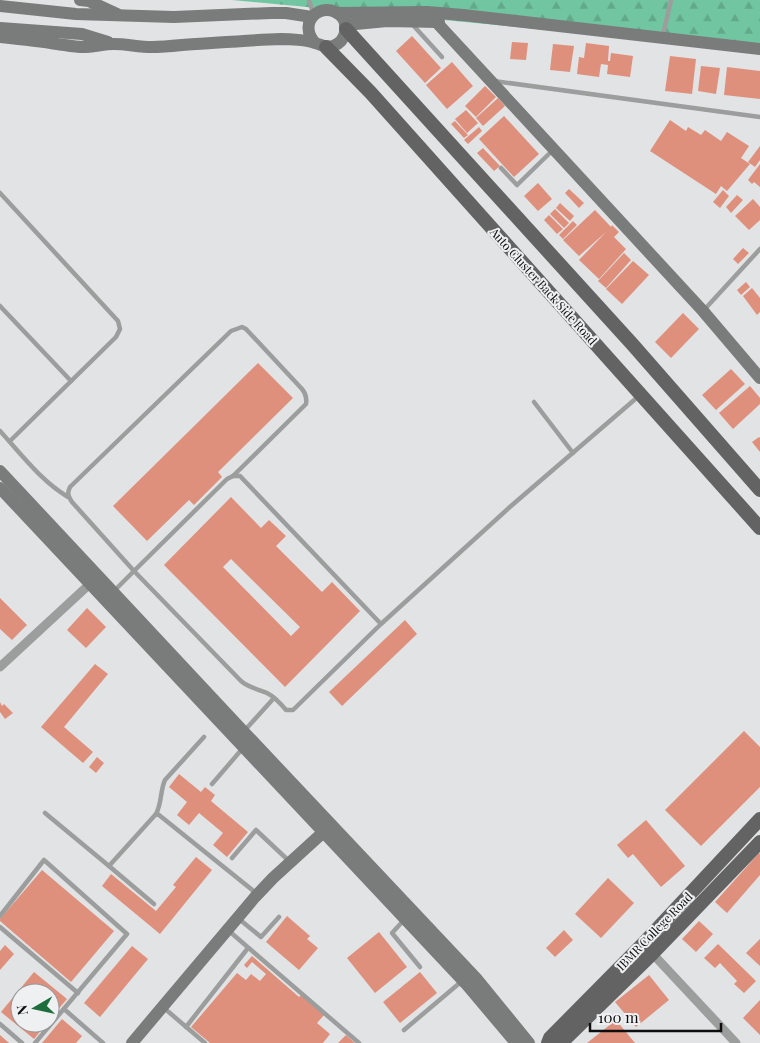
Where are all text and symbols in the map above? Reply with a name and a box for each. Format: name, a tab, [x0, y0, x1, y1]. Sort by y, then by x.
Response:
street label: Auto Cluster Back Side Road	[486, 223, 601, 348]
street label: IBMR College Road	[613, 889, 695, 973]
north arrow	[10, 983, 60, 1033]
scale bar	[590, 1000, 721, 1032]
text: N	[11, 1004, 32, 1017]
text: 100 m	[598, 1007, 639, 1027]

